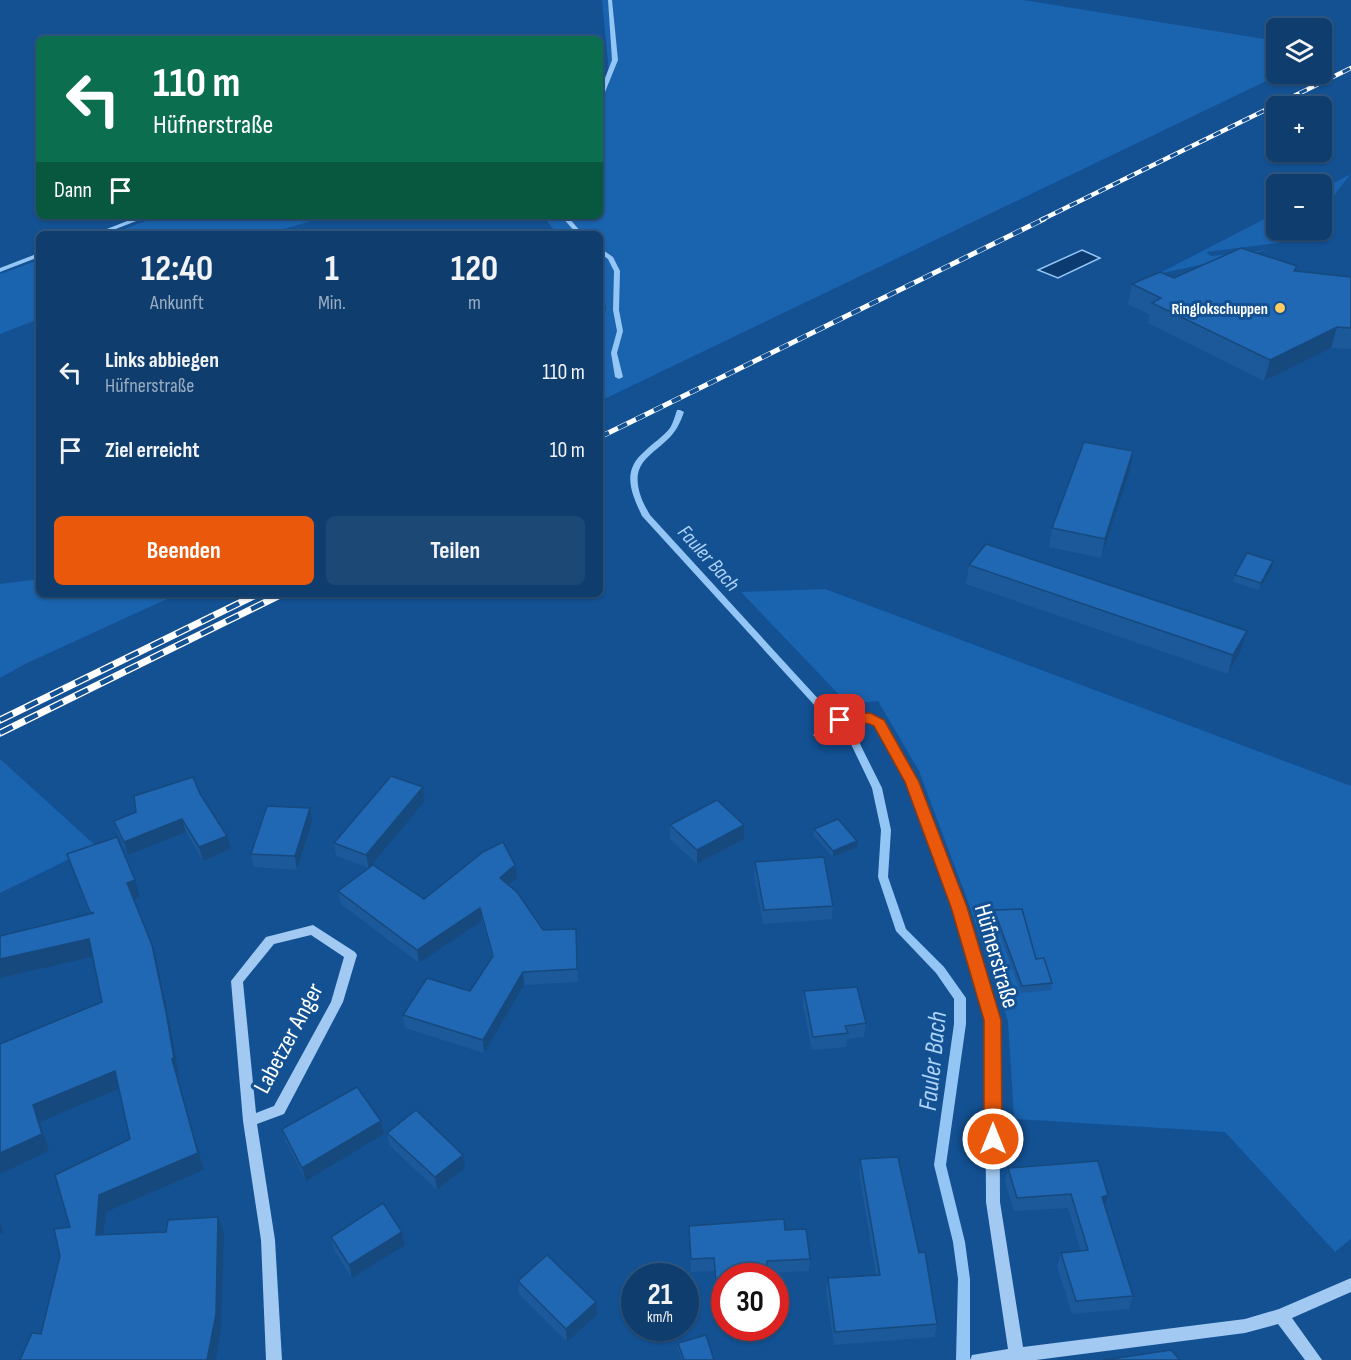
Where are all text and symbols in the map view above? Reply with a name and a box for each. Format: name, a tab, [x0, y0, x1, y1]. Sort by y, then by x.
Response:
map controls	[1266, 18, 1332, 240]
button: layers	[1266, 18, 1332, 84]
text: 110 m	[153, 58, 240, 109]
icon: left	[54, 60, 132, 138]
button: +	[1266, 96, 1332, 162]
text: Hüfnerstraße	[153, 109, 273, 141]
icon: arrive	[104, 174, 137, 207]
button: −	[1266, 174, 1332, 240]
text: Dann	[54, 177, 92, 204]
text: 12:40	[141, 248, 213, 291]
text: 1	[325, 248, 339, 291]
text: 120	[451, 248, 498, 291]
text: Ankunft	[150, 291, 204, 315]
text: Min.	[318, 291, 346, 315]
text: m	[468, 291, 481, 315]
place label: Ringlokschuppen	[1171, 300, 1268, 319]
marker: Ringlokschuppen	[1273, 301, 1287, 315]
text: Links abbiegen	[105, 347, 219, 374]
icon: left	[54, 356, 87, 389]
text: 110 m	[542, 359, 585, 386]
text: Hüfnerstraße	[105, 374, 194, 398]
icon: arrive	[54, 434, 87, 467]
text: Ziel erreicht	[105, 437, 200, 464]
text: 10 m	[550, 437, 585, 464]
button: Beenden	[54, 516, 314, 585]
button: Teilen	[326, 516, 585, 585]
water label: Fauler Bach	[672, 520, 745, 597]
pin	[814, 694, 865, 745]
icon: arrive	[823, 703, 856, 736]
street label: Hüfnerstraße	[968, 901, 1025, 1012]
street label: Labetzer Anger	[247, 978, 330, 1098]
water label: Fauler Bach	[913, 1010, 954, 1112]
position arrow	[961, 1107, 1025, 1171]
speed limit sign: 30	[711, 1263, 789, 1341]
text: 21	[648, 1277, 672, 1313]
text: km/h	[647, 1308, 673, 1327]

